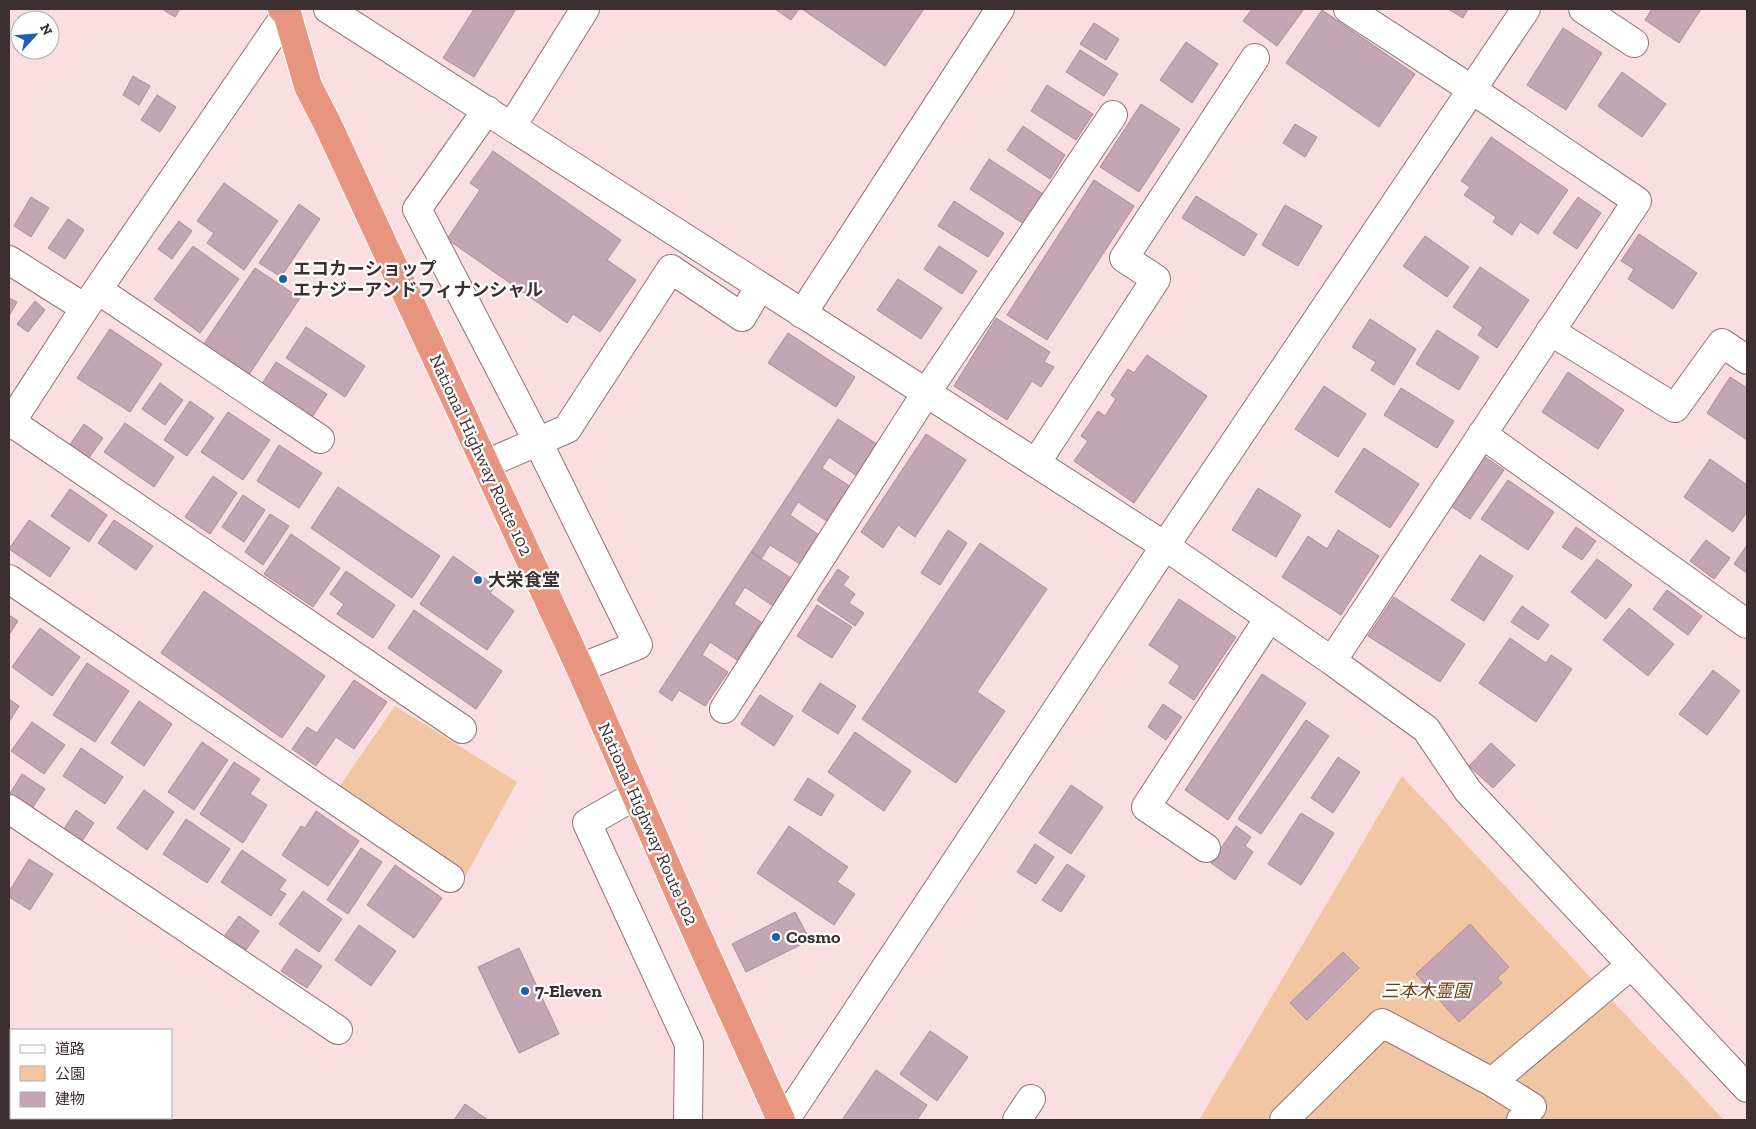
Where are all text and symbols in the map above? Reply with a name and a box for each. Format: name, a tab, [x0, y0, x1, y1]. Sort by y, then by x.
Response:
north arrow	[10, 10, 60, 60]
text: N	[36, 21, 56, 38]
place label: エコカーショップ エナジーアンドフィナンシャル	[293, 258, 543, 301]
marker: エコカーショップ エナジーアンドフィナンシャル	[277, 273, 289, 285]
street label: National Highway Route 102	[425, 351, 537, 559]
place label: 大栄食堂	[488, 569, 560, 591]
marker: 大栄食堂	[472, 574, 484, 586]
street label: National Highway Route 102	[593, 719, 703, 929]
place label: Cosmo	[786, 926, 841, 948]
marker: Cosmo	[770, 931, 782, 943]
place label: 7-Eleven	[535, 980, 602, 1002]
park label: 三本木霊園	[1381, 980, 1474, 1002]
marker: 7-Eleven	[519, 985, 531, 997]
legend	[10, 1029, 172, 1119]
text: 道路	[55, 1040, 85, 1058]
text: 公園	[55, 1065, 85, 1083]
text: 建物	[55, 1090, 85, 1108]

